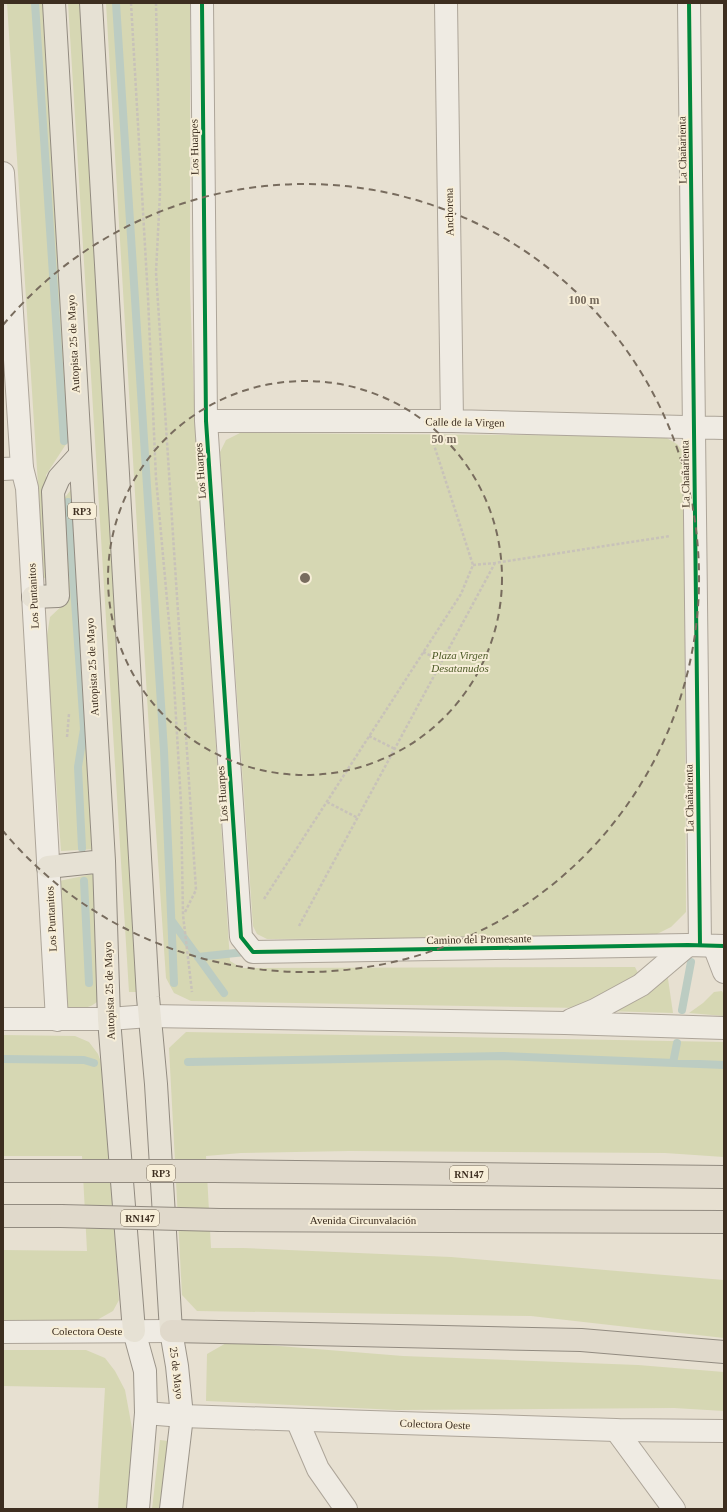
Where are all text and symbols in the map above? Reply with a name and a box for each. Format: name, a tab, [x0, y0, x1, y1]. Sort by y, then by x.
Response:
street label: La Chañarienta	[675, 116, 689, 184]
street label: Los Huarpes	[188, 119, 200, 175]
street label: Anchorena	[443, 188, 455, 236]
text: 100 m	[569, 293, 600, 307]
street label: Autopista 25 de Mayo	[64, 294, 82, 393]
street label: Calle de la Virgen	[425, 415, 505, 429]
text: 50 m	[432, 432, 457, 446]
street label: La Chañarienta	[678, 440, 692, 508]
street label: Los Huarpes	[192, 443, 208, 499]
road number: RP3	[68, 503, 96, 519]
street label: Los Puntanitos	[25, 563, 41, 629]
centre of rings	[298, 571, 312, 585]
street label: Autopista 25 de Mayo	[83, 617, 101, 716]
park label: Plaza Virgen Desatanudos	[430, 649, 489, 674]
street label: La Chañarienta	[682, 764, 696, 832]
street label: Los Huarpes	[214, 766, 230, 822]
street label: Los Puntanitos	[43, 886, 59, 952]
street label: Camino del Promesante	[426, 932, 532, 946]
street label: Autopista 25 de Mayo	[101, 941, 117, 1040]
road number: RP3	[147, 1165, 175, 1181]
road number: RN147	[450, 1166, 488, 1182]
road number: RN147	[121, 1210, 159, 1226]
street label: Avenida Circunvalación	[310, 1214, 417, 1226]
street label: Colectora Oeste	[52, 1325, 122, 1337]
street label: 25 de Mayo	[168, 1346, 186, 1400]
street label: Colectora Oeste	[400, 1417, 471, 1431]

